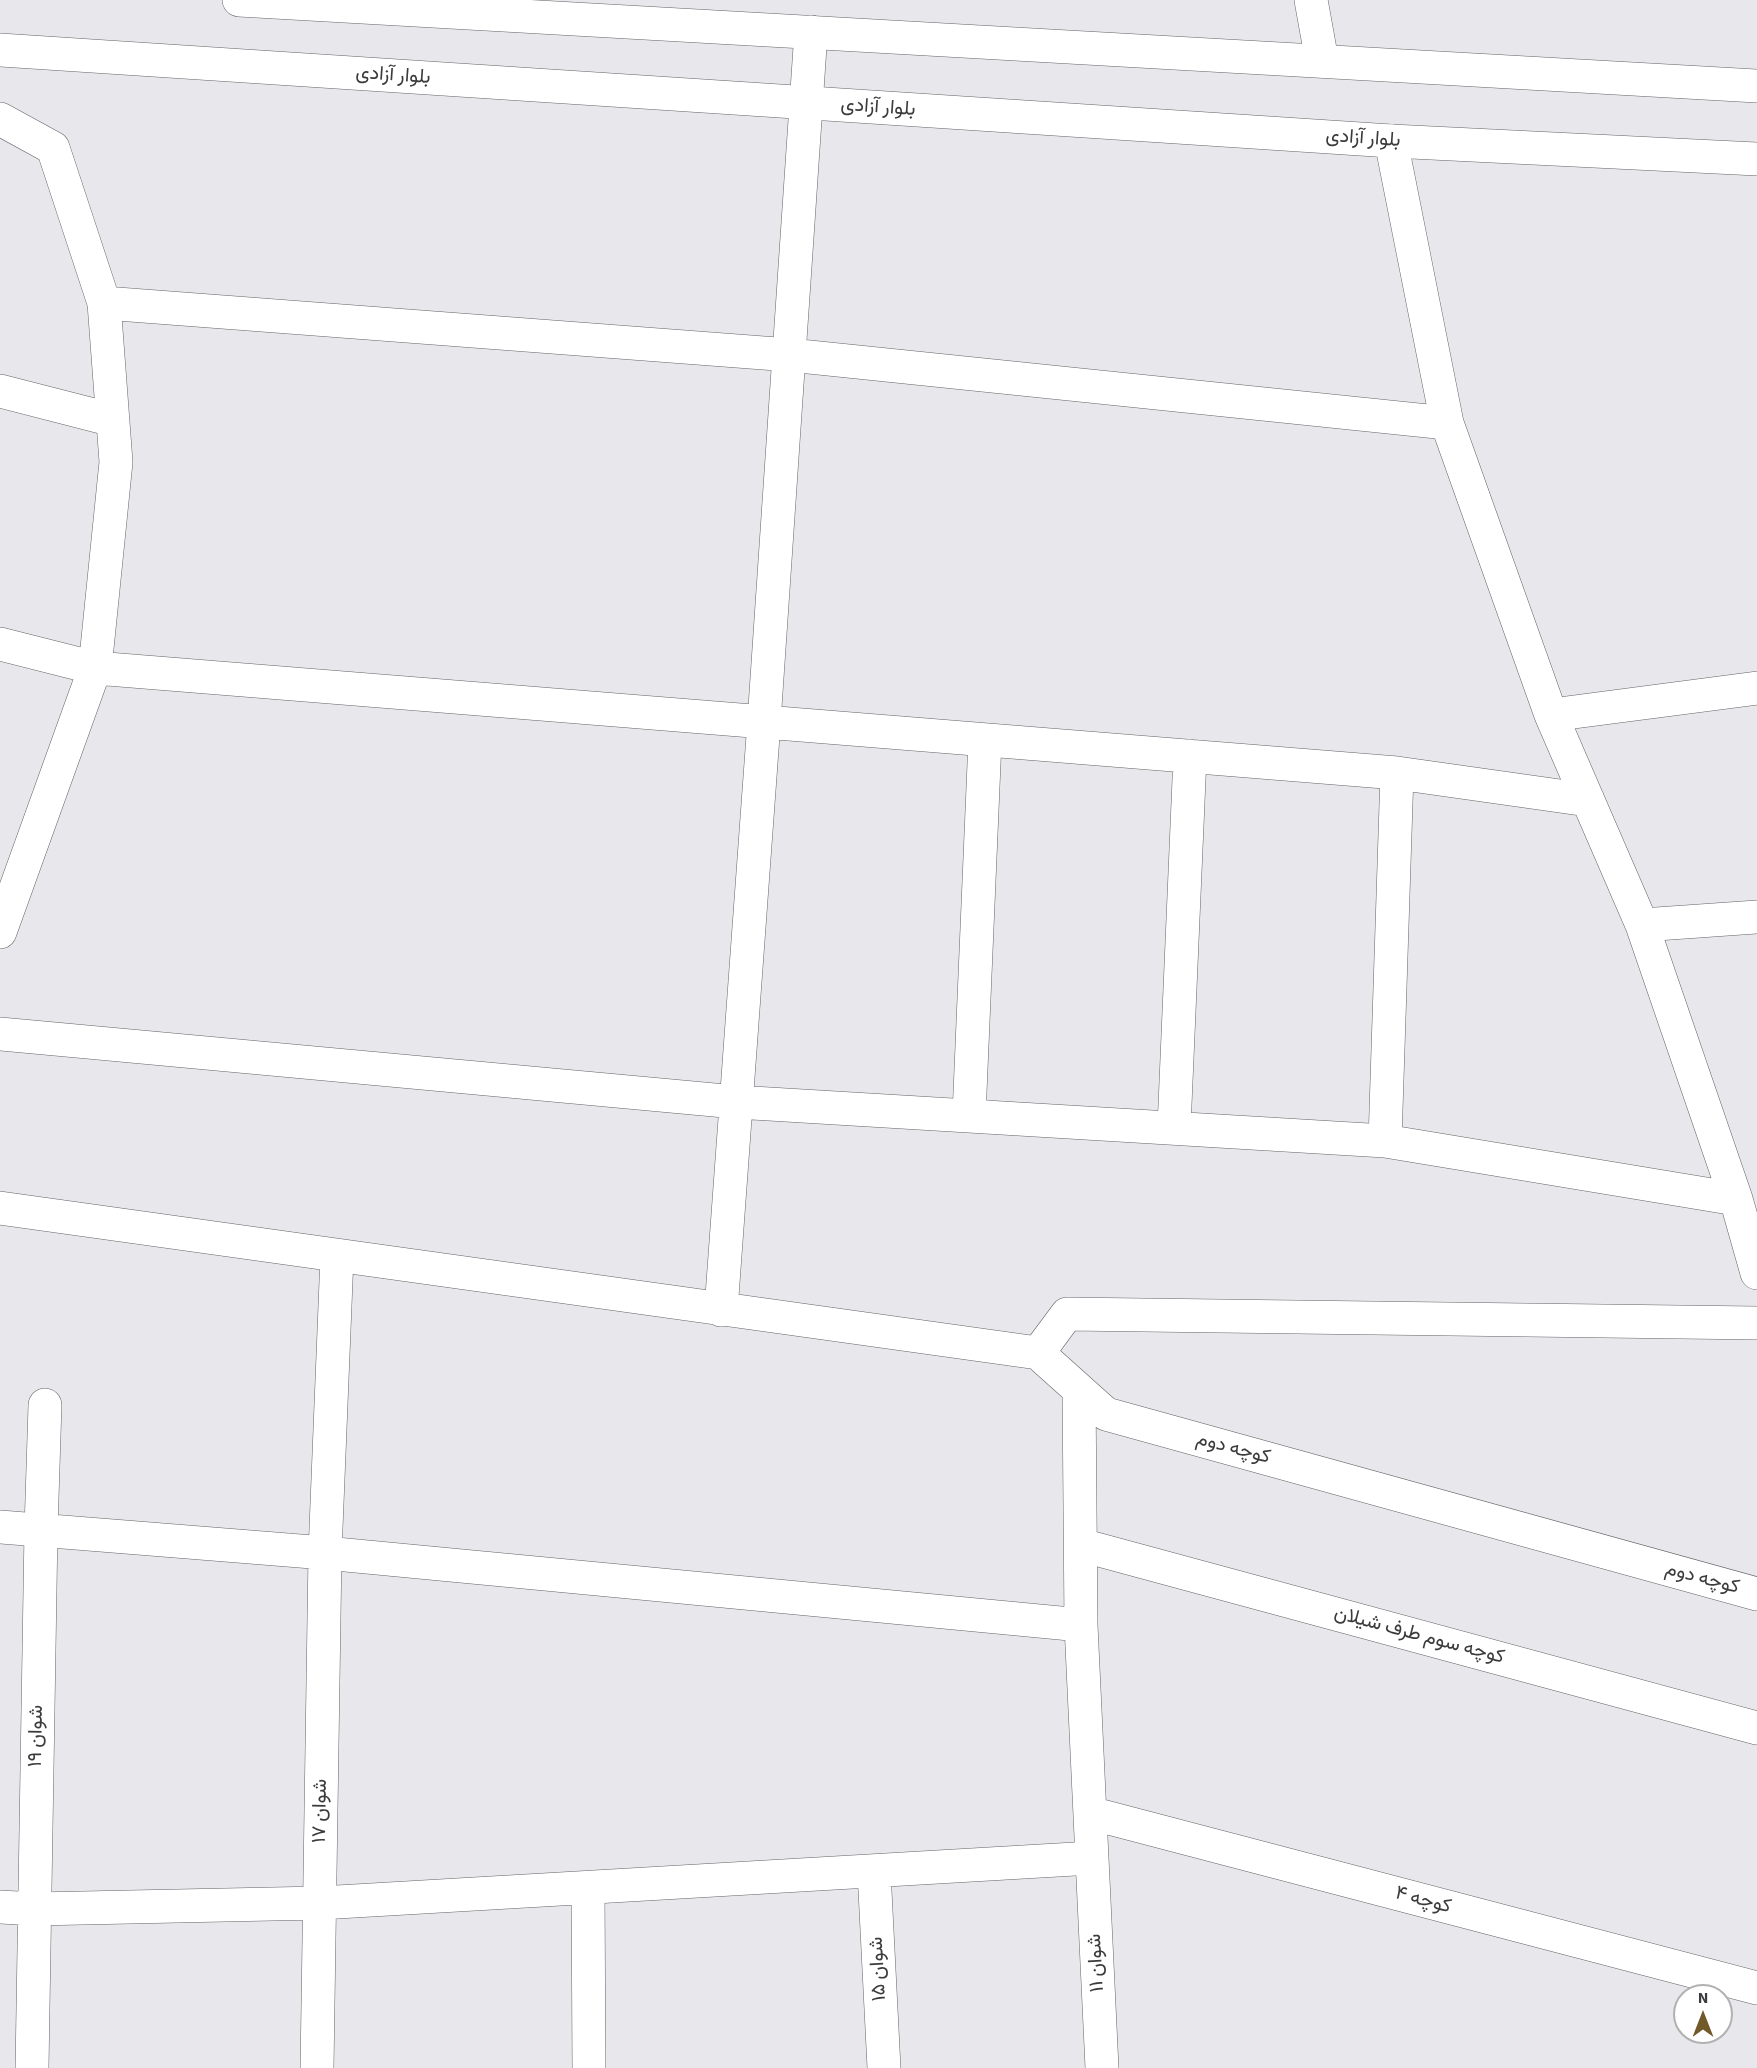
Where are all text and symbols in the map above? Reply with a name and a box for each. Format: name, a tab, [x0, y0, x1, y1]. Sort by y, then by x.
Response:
street label: بلوار آزادی	[355, 61, 431, 91]
street label: بلوار آزادی	[840, 93, 916, 123]
street label: بلوار آزادی	[1325, 124, 1401, 154]
street label: کوچه دوم	[1193, 1428, 1273, 1470]
street label: کوچه دوم	[1662, 1558, 1742, 1600]
street label: کوچه سوم طرف شیلان	[1331, 1602, 1507, 1670]
street label: شوان ۱۹	[24, 1705, 50, 1767]
street label: شوان ۱۷	[308, 1779, 334, 1843]
street label: کوچه ۴	[1392, 1882, 1454, 1920]
street label: شوان ۱۱	[1083, 1933, 1111, 1993]
street label: شوان ۱۵	[865, 1936, 893, 2002]
north arrow	[1673, 1984, 1733, 2044]
text: N	[1698, 1987, 1708, 2009]

